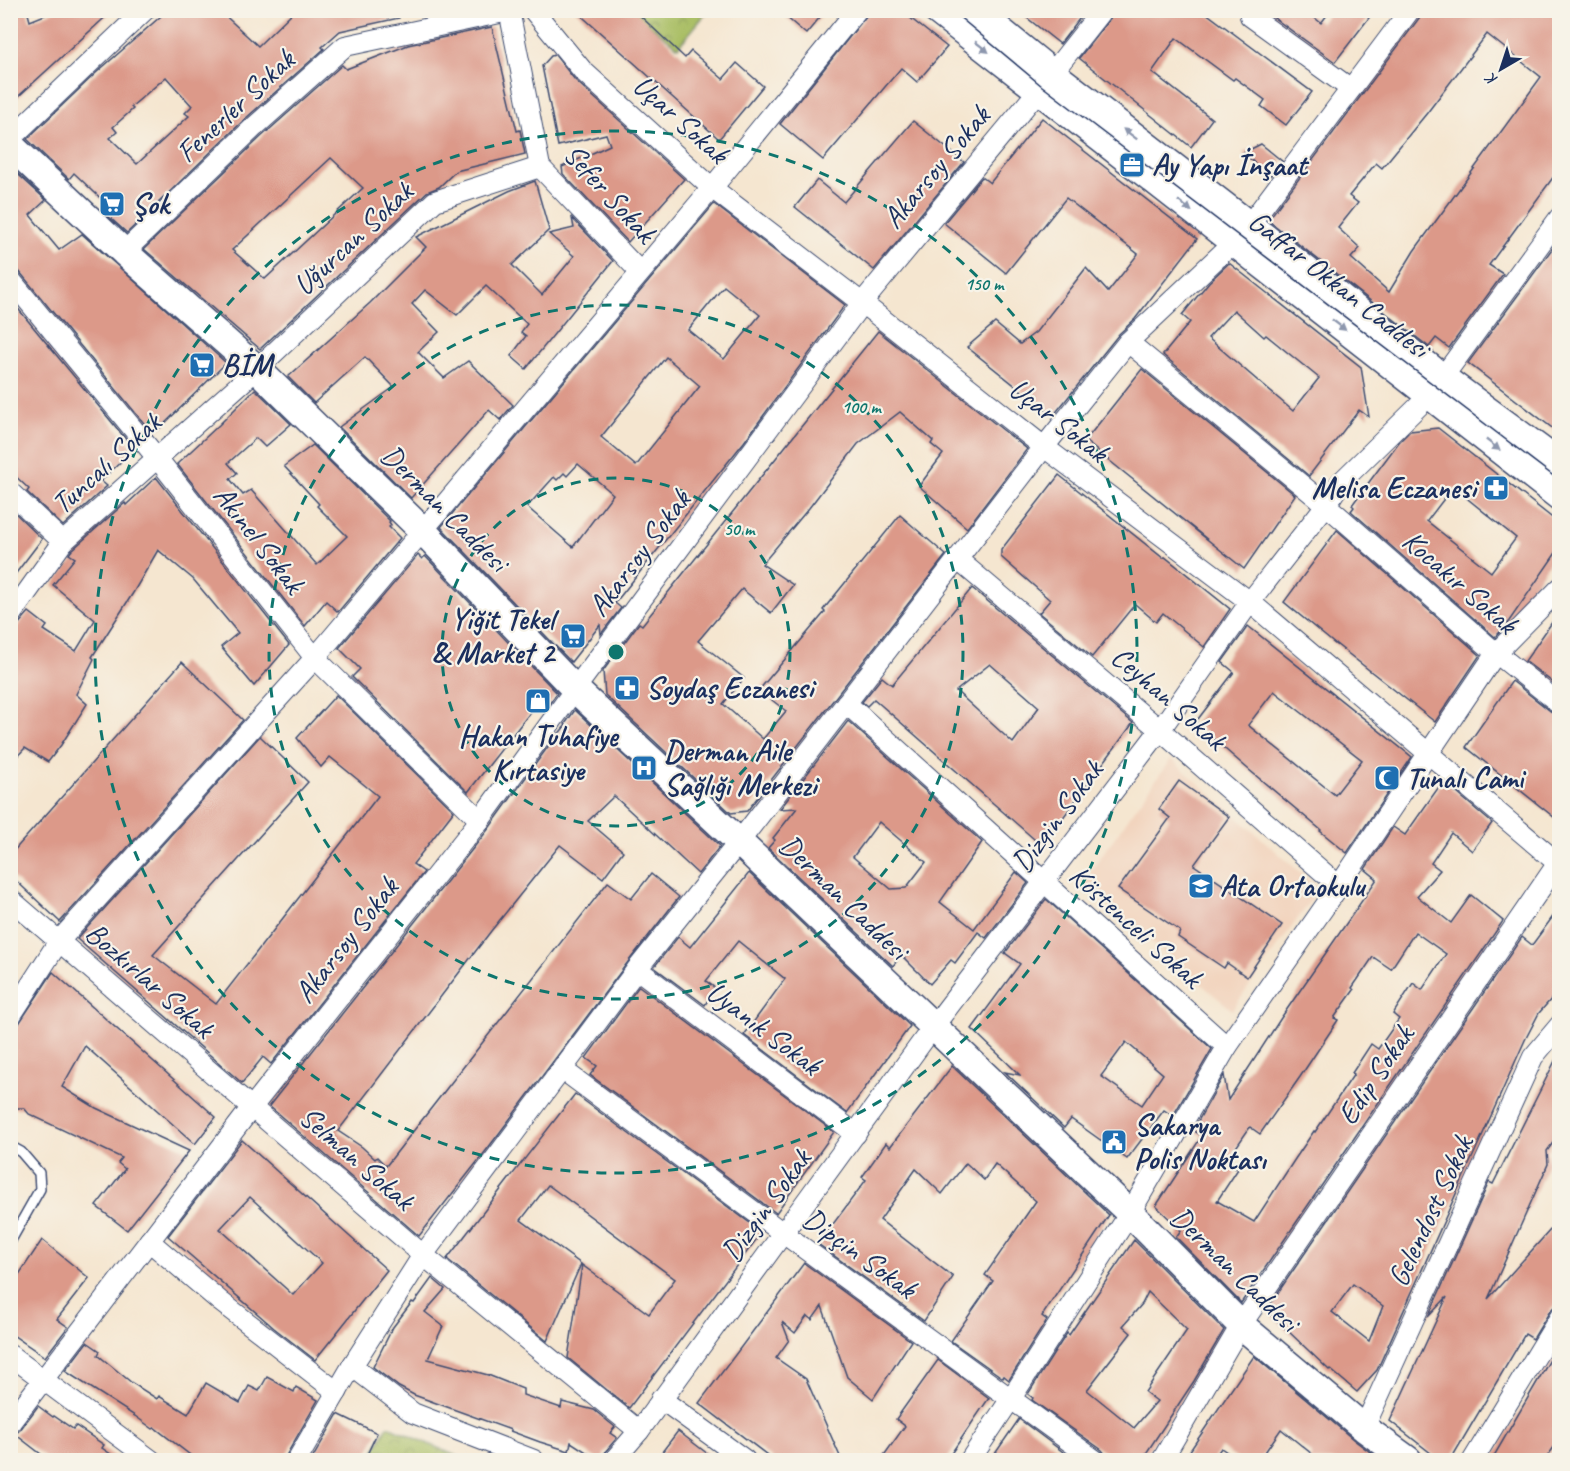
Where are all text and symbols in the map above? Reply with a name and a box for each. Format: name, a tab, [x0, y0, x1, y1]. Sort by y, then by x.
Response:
north arrow	[1471, 39, 1531, 99]
street label: Fenerler Sokak	[168, 40, 304, 171]
one-way arrow	[974, 40, 989, 52]
street label: Uçar Sokak	[625, 66, 738, 173]
text: K	[1480, 67, 1502, 90]
street label: Akarsoy Sokak	[874, 96, 1000, 236]
one-way arrow	[1123, 128, 1139, 140]
street label: Sefer Sokak	[556, 136, 666, 252]
place label: Ay Yapı İnşaat	[1152, 146, 1310, 184]
office icon: Ay Yapı İnşaat	[1117, 150, 1147, 180]
street label: Uğurcan Sokak	[285, 171, 422, 303]
place label: Şok	[132, 185, 171, 223]
supermarket icon: Şok	[97, 189, 127, 219]
one-way arrow	[1177, 199, 1193, 212]
street label: Gaffar Okkan Caddesi	[1241, 202, 1440, 369]
text: 150 m	[965, 273, 1005, 295]
one-way arrow	[1331, 319, 1346, 331]
place label: BİM	[222, 346, 276, 384]
supermarket icon: BİM	[187, 350, 217, 380]
street label: Uçar Sokak	[1002, 369, 1118, 472]
text: 100 m	[842, 396, 882, 418]
street label: Tuncalı Sokak	[43, 402, 170, 522]
street label: Derman Caddesi	[373, 436, 519, 582]
one-way arrow	[1485, 439, 1500, 451]
place label: Melisa Eczanesi	[1312, 469, 1480, 507]
pharmacy icon: Melisa Eczanesi	[1481, 473, 1511, 503]
street label: Akınel Sokak	[205, 477, 314, 602]
street label: Akarsoy Sokak	[579, 481, 700, 624]
text: 50 m	[724, 518, 756, 540]
street label: Kocakır Sokak	[1395, 522, 1527, 644]
place label: Yiğit Tekel & Market 2	[432, 600, 560, 672]
supermarket icon: Yiğit Tekel & Market 2	[558, 621, 588, 651]
street label: Ceyhan Sokak	[1103, 637, 1236, 760]
centre of rings	[606, 642, 626, 662]
place label: Soydaş Eczanesi	[646, 669, 817, 707]
pharmacy icon: Soydaş Eczanesi	[612, 673, 642, 703]
shop icon: Hakan Tuhafiye Kırtasiye	[523, 686, 553, 716]
place label: Hakan Tuhafiye Kırtasiye	[459, 717, 619, 789]
place label: Derman Aile Sağlığı Merkezi	[664, 732, 820, 804]
street label: Dizgin Sokak	[1003, 751, 1113, 879]
hospital icon: Derman Aile Sağlığı Merkezi	[629, 753, 659, 783]
place label: Tunalı Cami	[1406, 759, 1527, 797]
mosque icon: Tunalı Cami	[1372, 763, 1402, 793]
street label: Derman Caddesi	[771, 826, 919, 970]
street label: Köstenceli Sokak	[1062, 856, 1212, 997]
place label: Ata Ortaokulu	[1220, 867, 1367, 905]
street label: Akarsoy Sokak	[285, 868, 408, 1010]
school or university icon: Ata Ortaokulu	[1186, 871, 1216, 901]
street label: Bozkırlar Sokak	[78, 914, 224, 1048]
street label: Uyanık Sokak	[699, 973, 831, 1085]
street label: Edip Sokak	[1328, 1017, 1423, 1132]
street label: Selman Sokak	[292, 1098, 424, 1220]
place label: Sakarya Polis Noktası	[1134, 1106, 1268, 1178]
public building icon: Sakarya Polis Noktası	[1099, 1127, 1129, 1157]
street label: Gelendost Sokak	[1379, 1128, 1482, 1292]
street label: Dizgin Sokak	[712, 1140, 821, 1269]
street label: Derman Caddesi	[1162, 1198, 1310, 1342]
street label: Dipçin Sokak	[796, 1199, 926, 1308]

